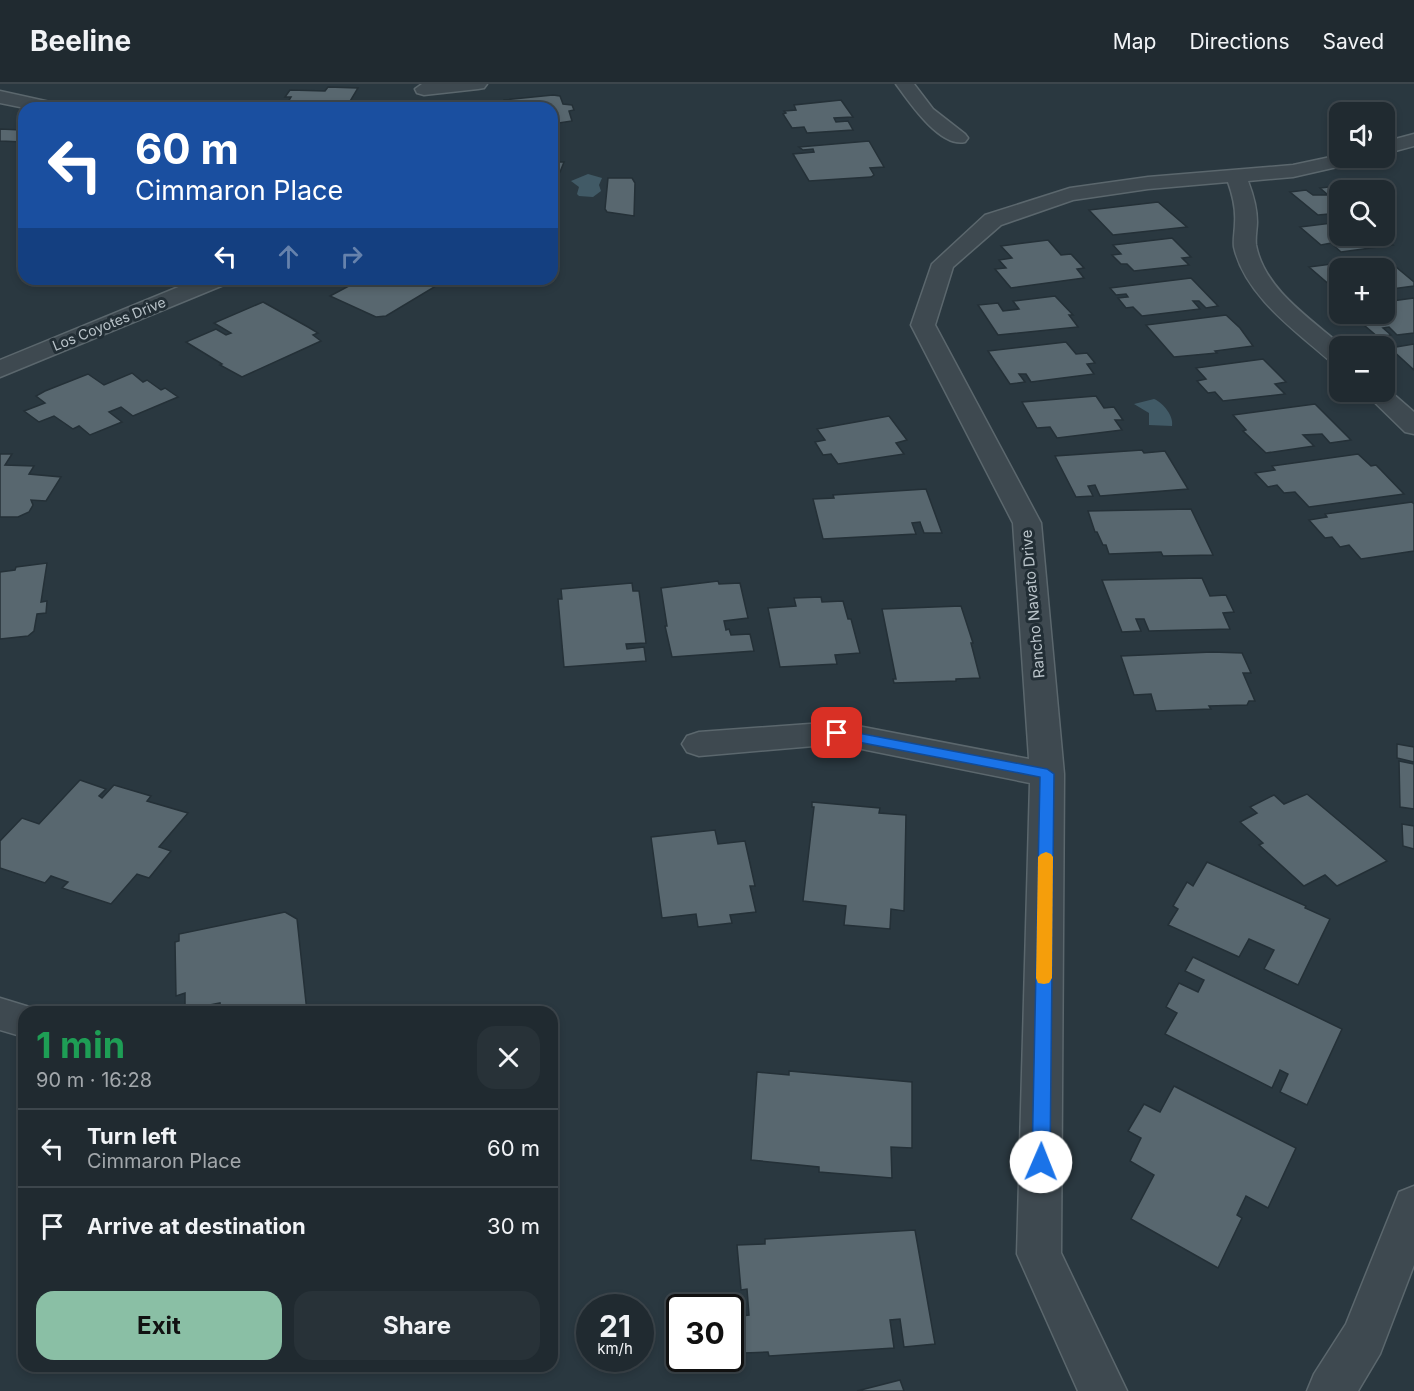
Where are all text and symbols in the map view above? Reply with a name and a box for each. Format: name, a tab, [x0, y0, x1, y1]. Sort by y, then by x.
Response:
text: Beeline	[30, 24, 131, 58]
text: Map	[1113, 29, 1156, 54]
text: Directions	[1189, 29, 1290, 54]
text: Saved	[1323, 29, 1384, 54]
map controls	[1329, 102, 1395, 402]
button: sound	[1329, 102, 1395, 168]
text: 60 m	[135, 123, 239, 174]
icon: left	[36, 126, 114, 204]
text: Cimmaron Place	[135, 174, 343, 207]
button: search	[1329, 180, 1395, 246]
icon: left	[209, 240, 242, 273]
icon: ahead	[272, 240, 305, 273]
icon: right	[335, 240, 368, 273]
button: +	[1329, 258, 1395, 324]
street label: Los Coyotes Drive	[50, 293, 168, 354]
button: −	[1329, 336, 1395, 402]
street label: Rancho Navato Drive	[1017, 529, 1048, 679]
pin	[811, 707, 862, 758]
icon: arrive	[820, 716, 853, 749]
text: 1 min	[36, 1023, 125, 1067]
button: close	[477, 1026, 540, 1089]
text: 90 m · 16:28	[36, 1068, 152, 1092]
text: Turn left	[87, 1123, 177, 1149]
position arrow	[1009, 1130, 1073, 1194]
icon: left	[36, 1132, 69, 1165]
text: 60 m	[487, 1135, 540, 1161]
text: Cimmaron Place	[87, 1149, 241, 1173]
icon: arrive	[36, 1210, 69, 1243]
text: Arrive at destination	[87, 1213, 306, 1239]
text: 30 m	[487, 1213, 540, 1239]
button: Exit	[36, 1291, 282, 1360]
button: Share	[294, 1291, 540, 1360]
speed limit sign: 30	[666, 1294, 744, 1372]
text: 21	[599, 1308, 631, 1344]
text: km/h	[597, 1339, 633, 1358]

